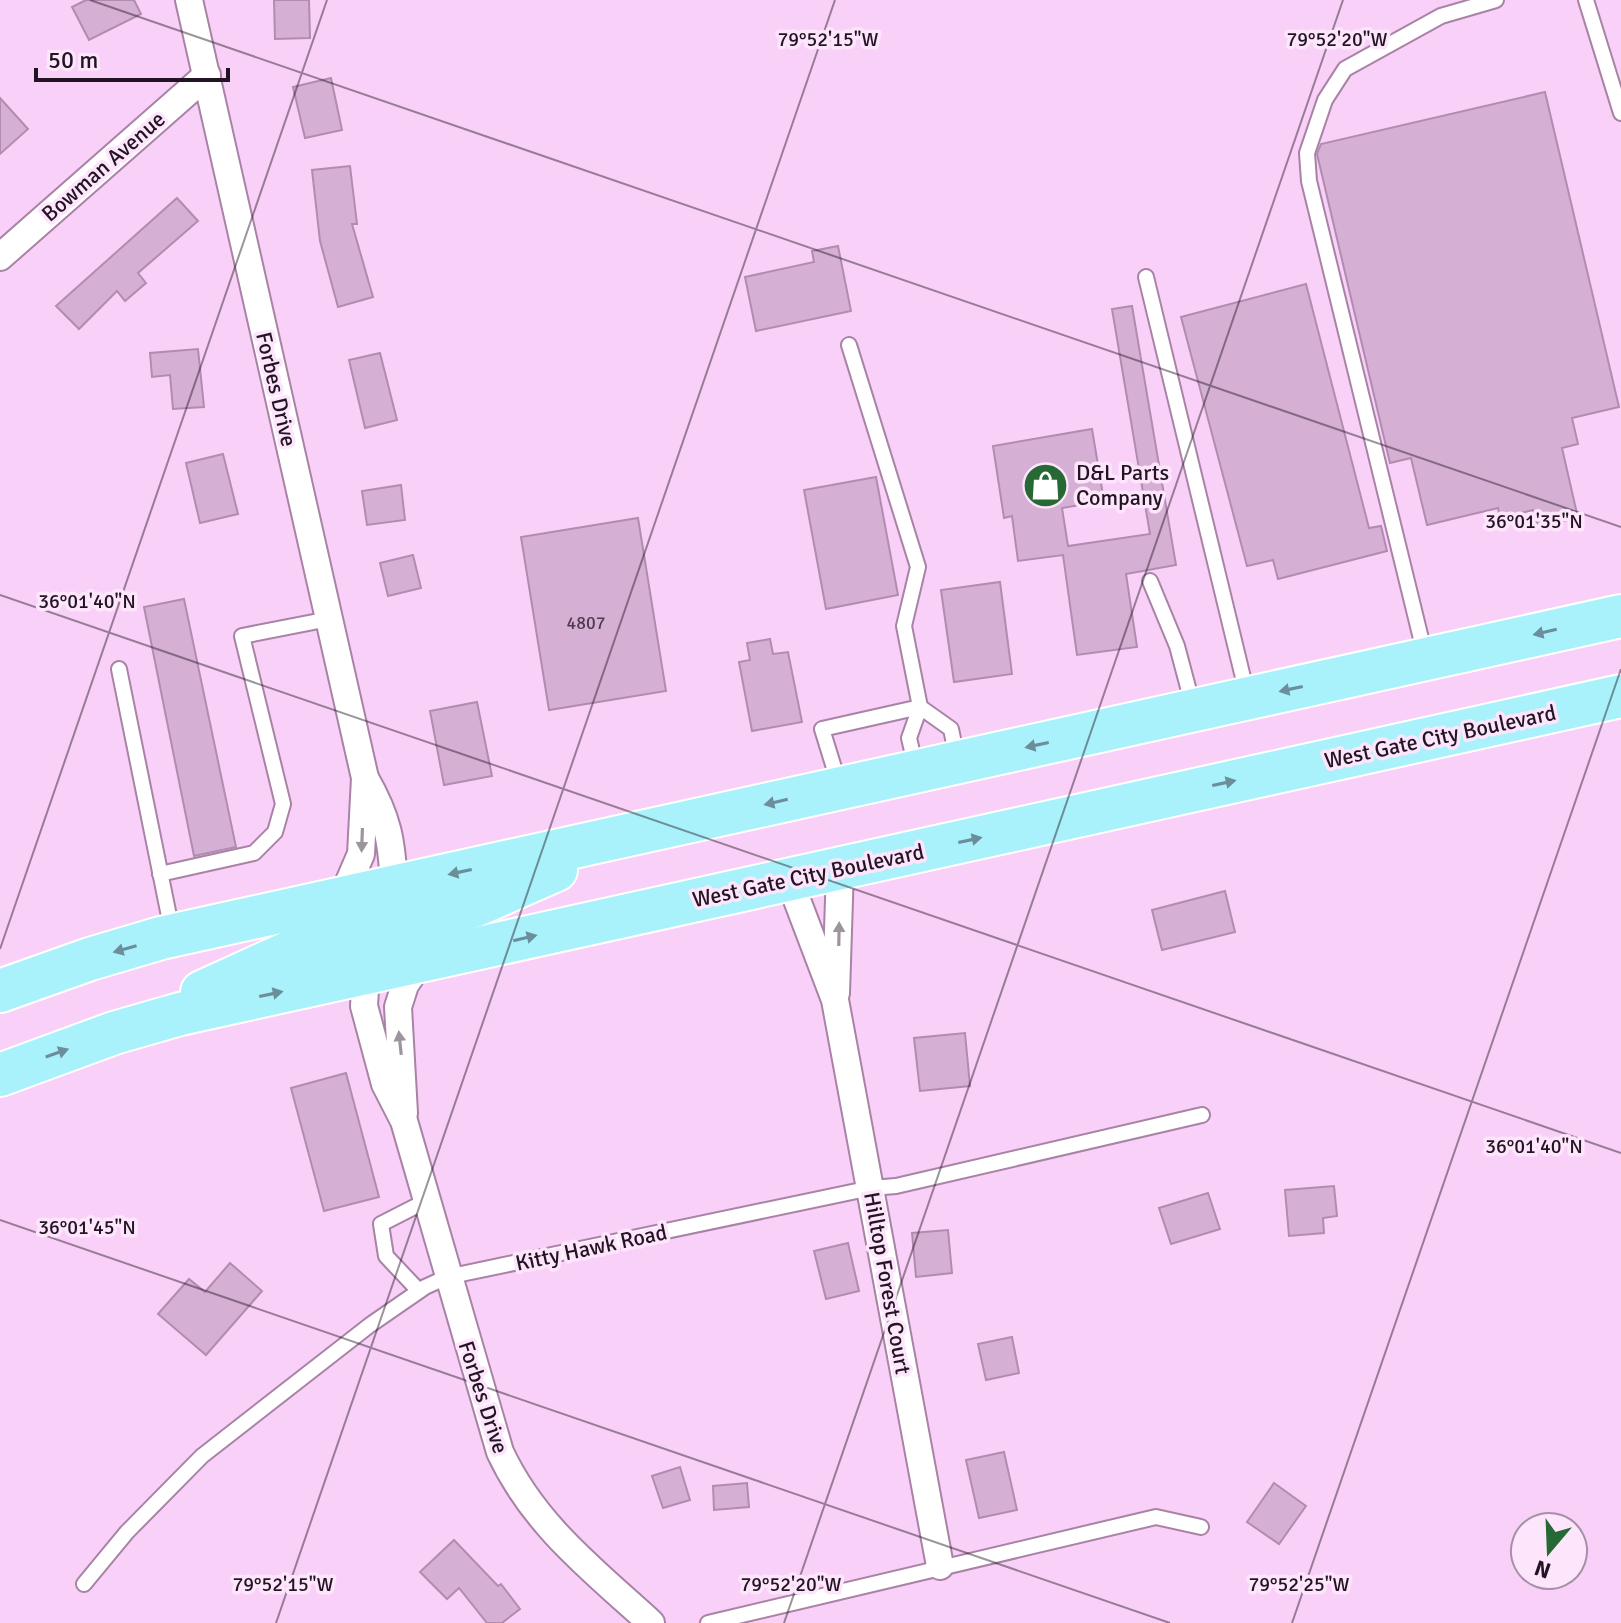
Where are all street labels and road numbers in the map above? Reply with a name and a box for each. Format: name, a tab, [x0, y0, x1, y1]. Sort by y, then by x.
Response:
street label: Bowman Avenue	[36, 105, 171, 227]
street label: Forbes Drive	[250, 329, 303, 449]
street label: West Gate City Boulevard	[1322, 699, 1558, 774]
street label: West Gate City Boulevard	[690, 838, 926, 913]
street label: Hilltop Forest Court	[858, 1190, 917, 1377]
street label: Kitty Hawk Road	[513, 1218, 669, 1277]
street label: Forbes Drive	[453, 1338, 514, 1457]

